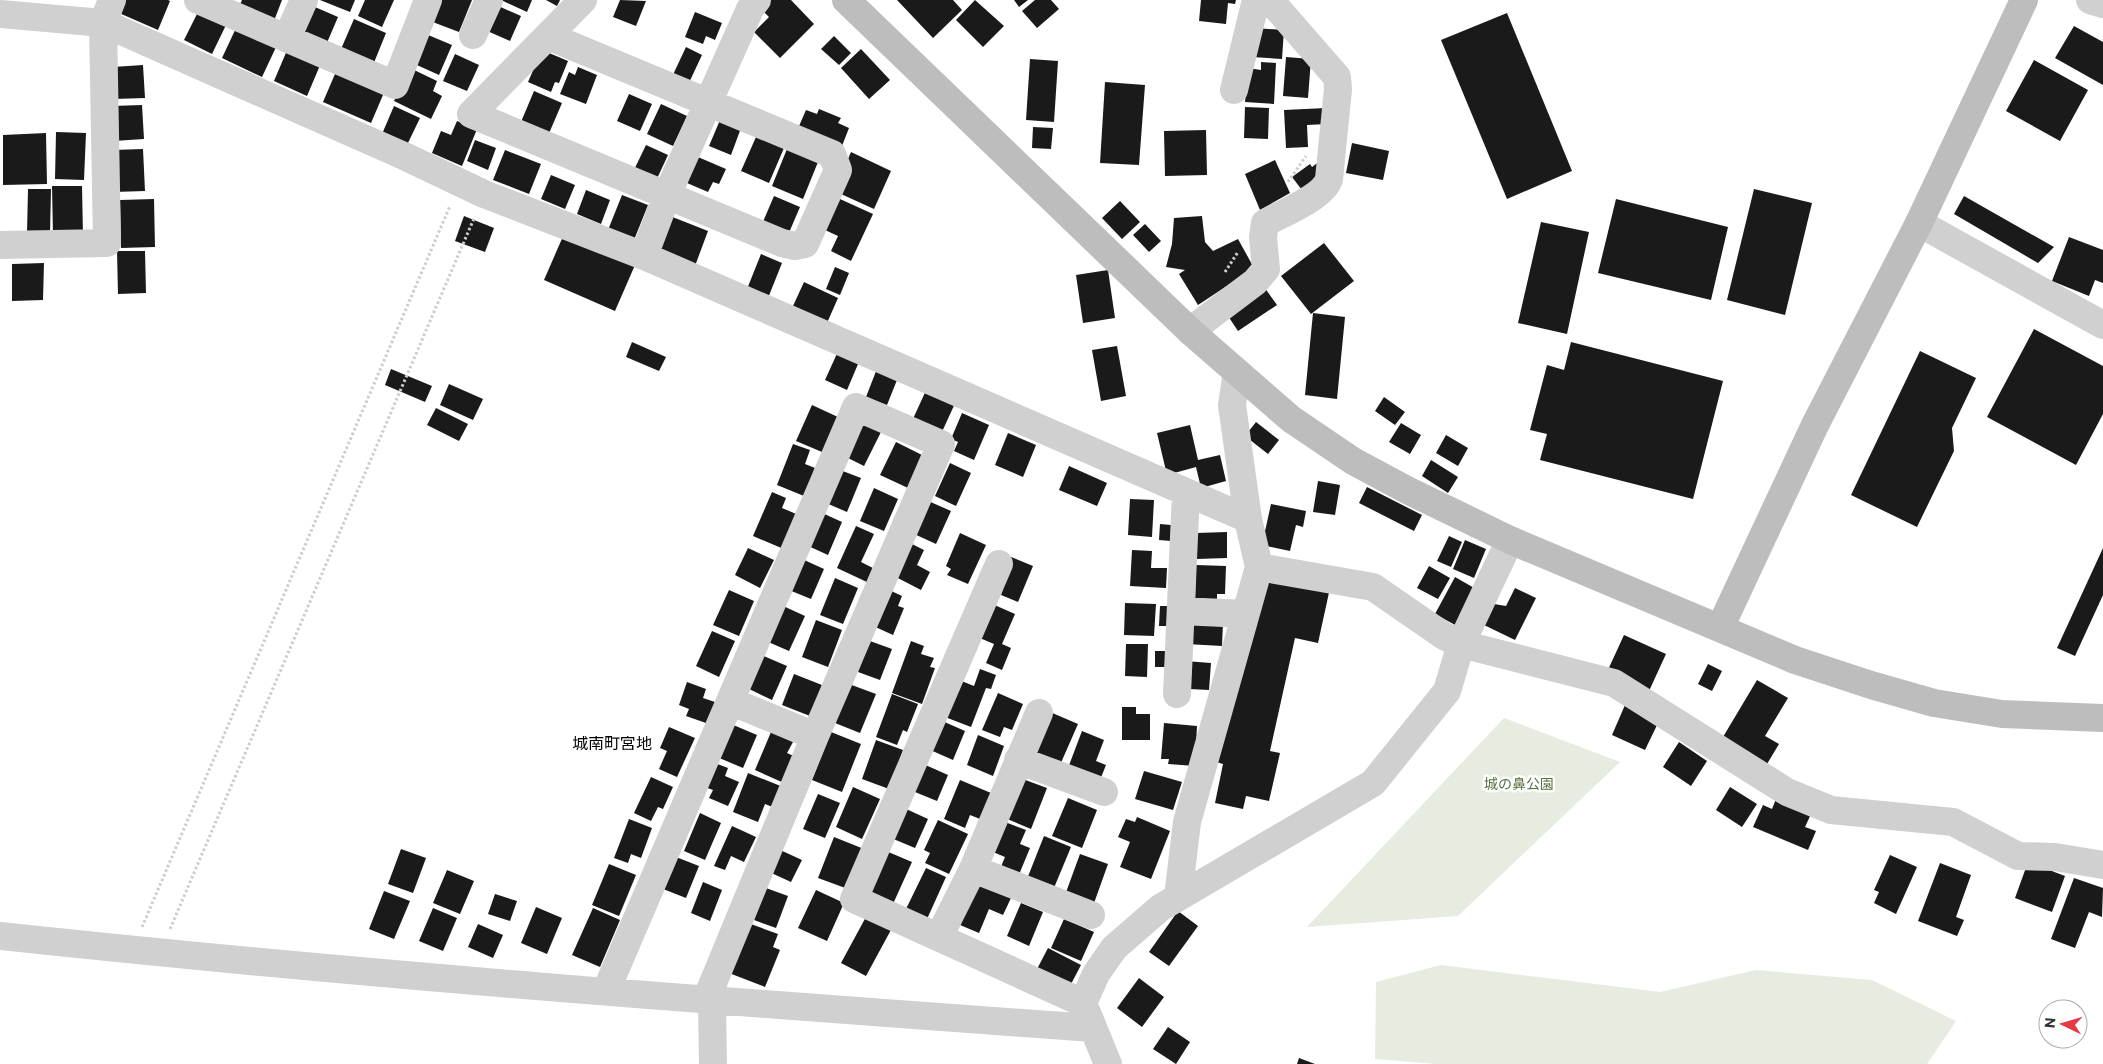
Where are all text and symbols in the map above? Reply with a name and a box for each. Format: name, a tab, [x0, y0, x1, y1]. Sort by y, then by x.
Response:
district label: 城南町宮地	[572, 733, 652, 752]
park label: 城の鼻公園	[1484, 775, 1554, 792]
north arrow	[2038, 999, 2088, 1049]
text: N	[2041, 1017, 2058, 1029]

